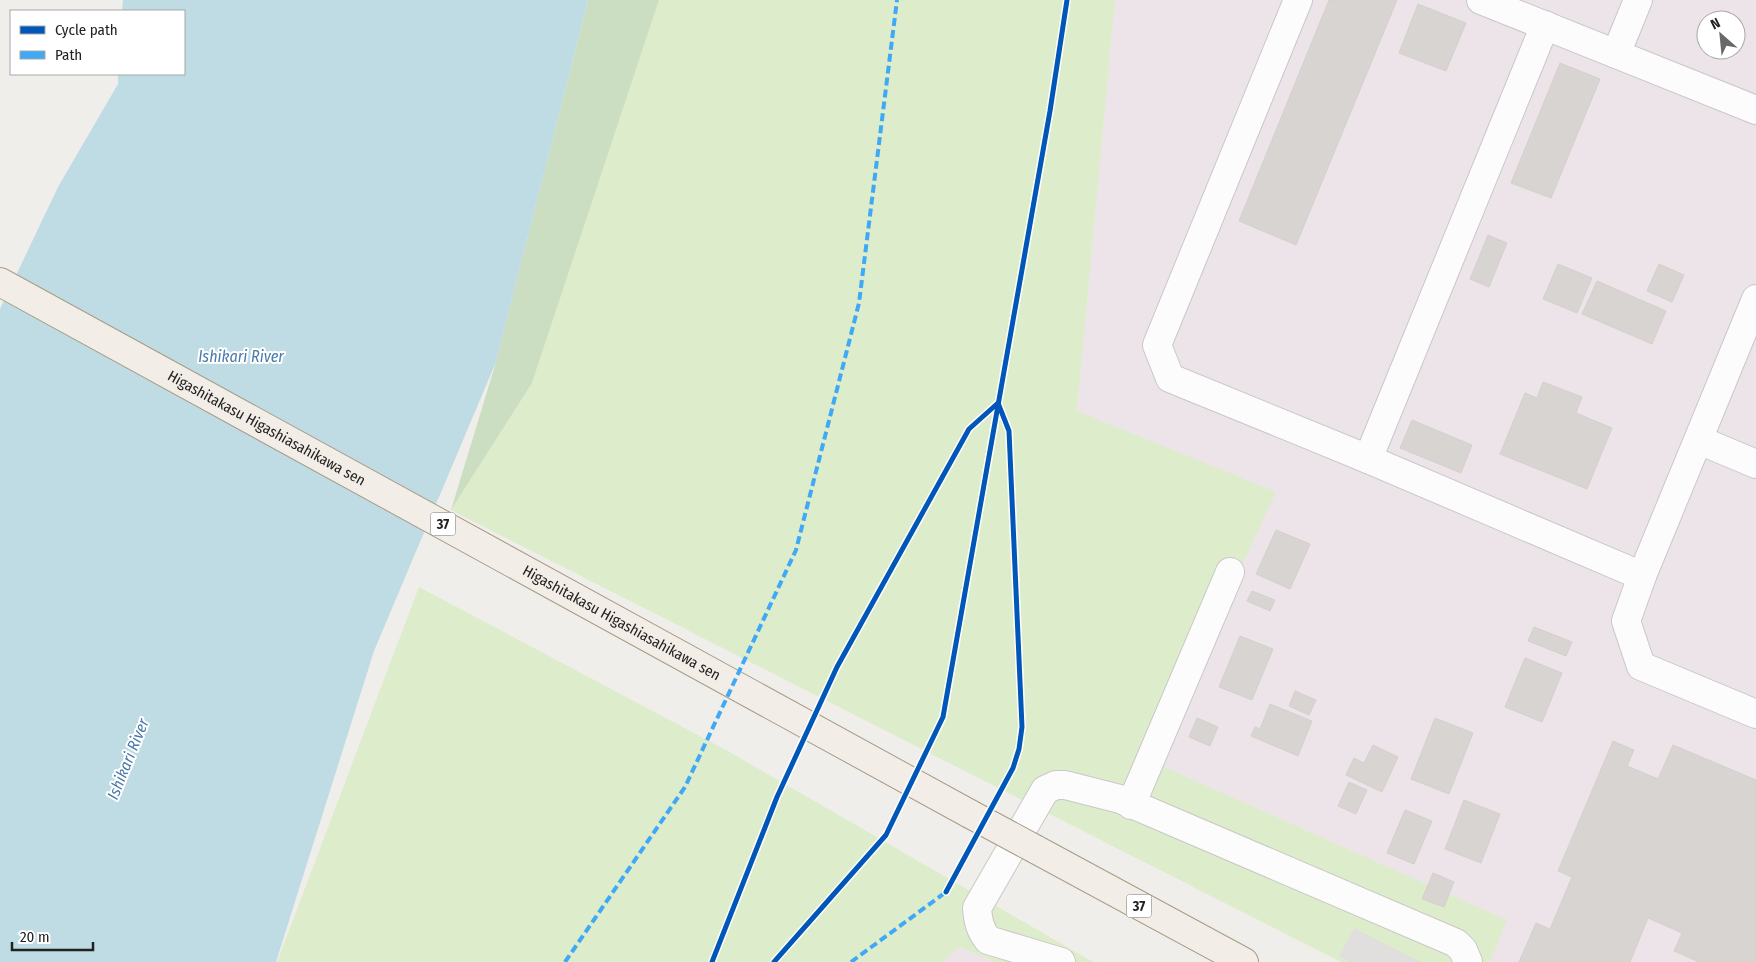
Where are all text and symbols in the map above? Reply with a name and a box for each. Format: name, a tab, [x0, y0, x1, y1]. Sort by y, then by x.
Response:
legend	[10, 10, 185, 75]
north arrow	[1696, 10, 1746, 60]
text: N	[1708, 14, 1723, 33]
text: Cycle path	[55, 21, 118, 39]
text: Path	[55, 46, 82, 64]
water label: Ishikari River	[198, 347, 284, 366]
street label: Higashitakasu Higashiasahikawa sen	[165, 367, 369, 490]
road number: 37	[430, 512, 456, 536]
street label: Higashitakasu Higashiasahikawa sen	[520, 561, 724, 684]
water label: Ishikari River	[103, 715, 153, 802]
road number: 37	[1126, 894, 1152, 918]
scale bar	[12, 920, 94, 952]
text: 20 m	[20, 928, 50, 946]

